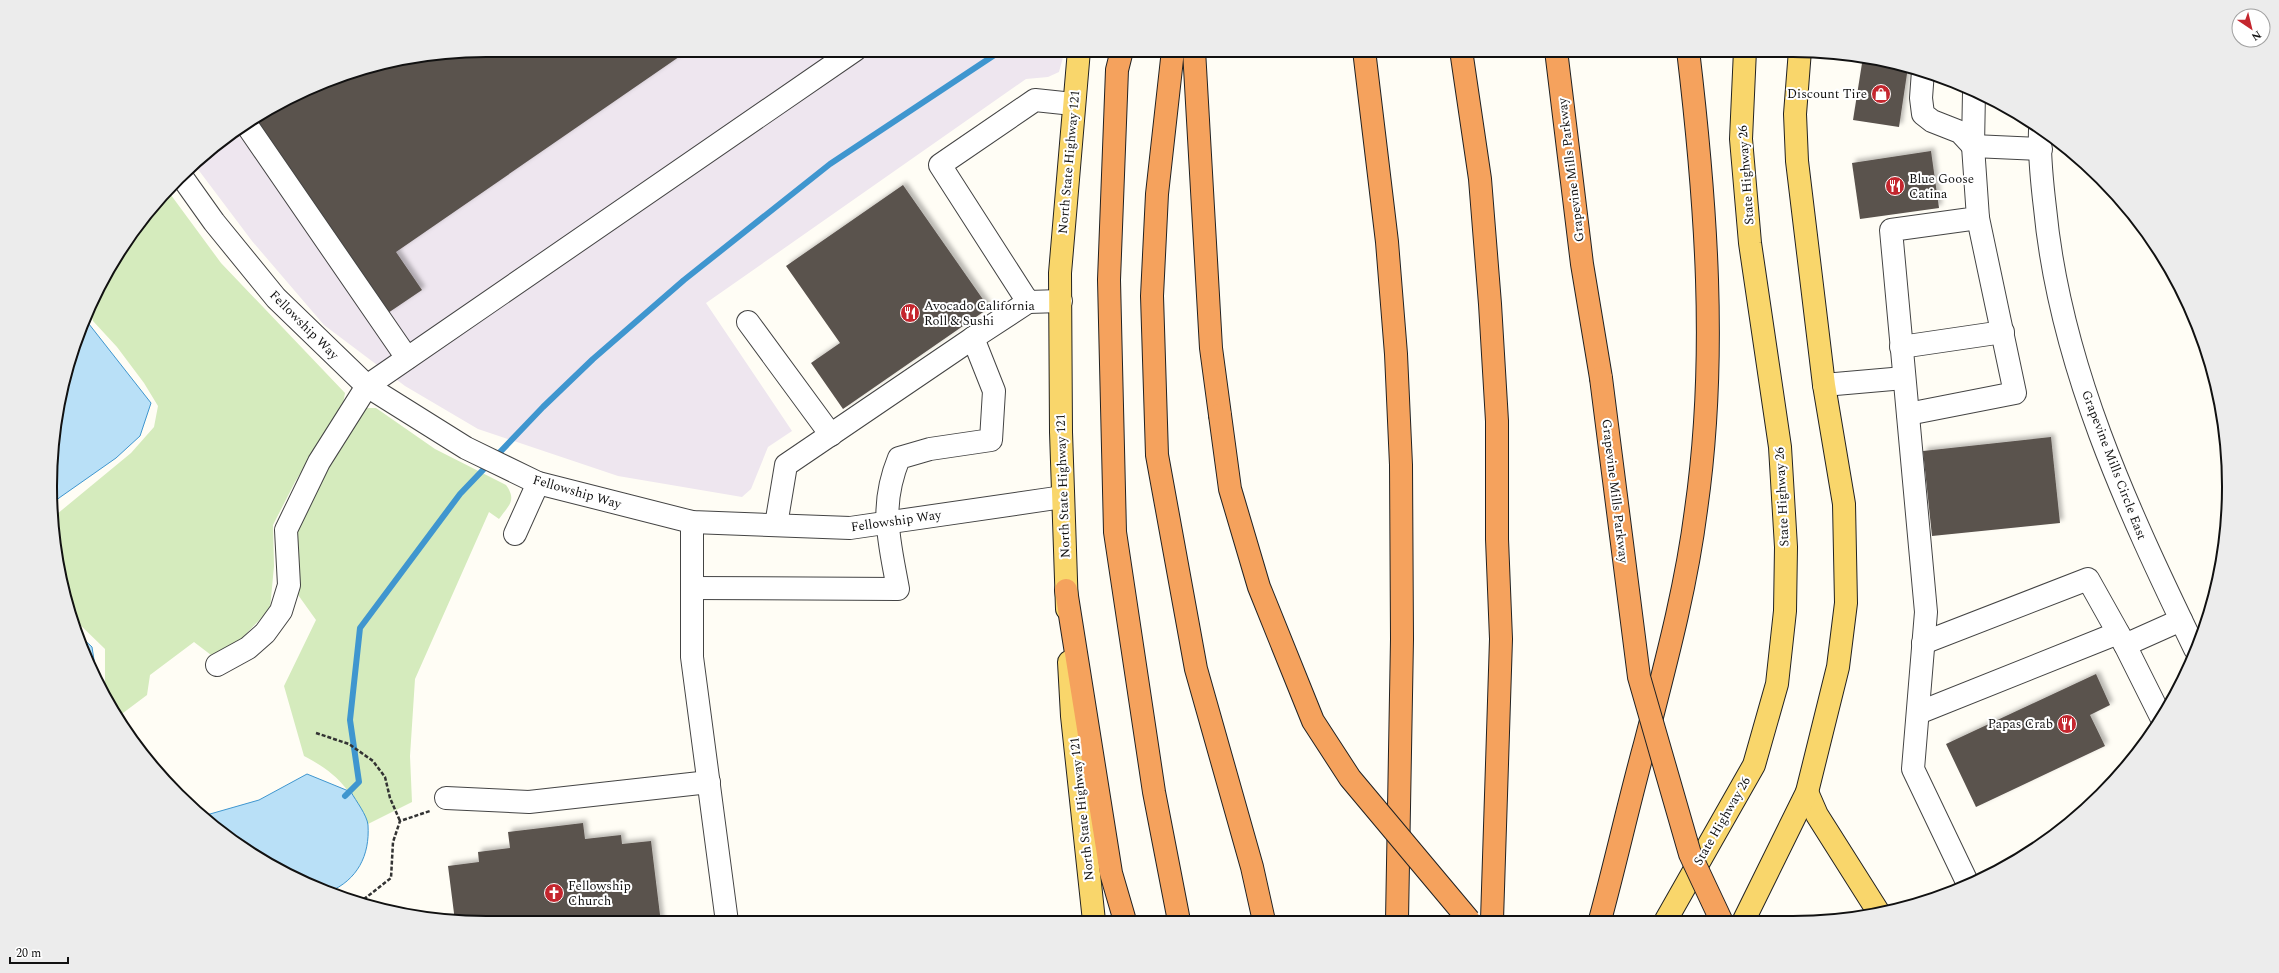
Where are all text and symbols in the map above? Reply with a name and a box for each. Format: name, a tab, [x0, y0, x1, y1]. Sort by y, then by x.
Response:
north arrow	[2231, 8, 2271, 48]
text: N	[2248, 26, 2265, 45]
shop icon: Discount Tire	[1870, 83, 1892, 105]
place label: Discount Tire	[1787, 84, 1867, 104]
street label: North State Highway 121	[1053, 89, 1085, 235]
street label: Grapevine Mills Parkway	[1552, 96, 1590, 243]
street label: State Highway 26	[1733, 124, 1759, 225]
place label: Blue Goose Catina	[1909, 169, 1974, 204]
restaurant icon: Blue Goose Catina	[1884, 175, 1906, 197]
street label: Fellowship Way	[265, 286, 344, 365]
place label: Avocado California Roll & Sushi	[924, 296, 1035, 331]
restaurant icon: Avocado California Roll & Sushi	[899, 302, 921, 324]
street label: Grapevine Mills Circle East	[2076, 387, 2152, 543]
street label: North State Highway 121	[1050, 414, 1076, 558]
street label: Grapevine Mills Parkway	[1596, 418, 1634, 565]
street label: State Highway 26	[1769, 446, 1795, 547]
street label: Fellowship Way	[530, 470, 624, 514]
street label: Fellowship Way	[849, 505, 943, 537]
restaurant icon: Papas Crab	[2056, 713, 2078, 735]
place label: Papas Crab	[1988, 714, 2053, 734]
street label: North State Highway 121	[1065, 736, 1099, 882]
street label: State Highway 26	[1688, 772, 1756, 869]
place label: Fellowship Church	[568, 876, 631, 911]
church icon: Fellowship Church	[543, 882, 565, 904]
scale bar	[10, 939, 68, 965]
text: 20 m	[16, 944, 41, 963]

